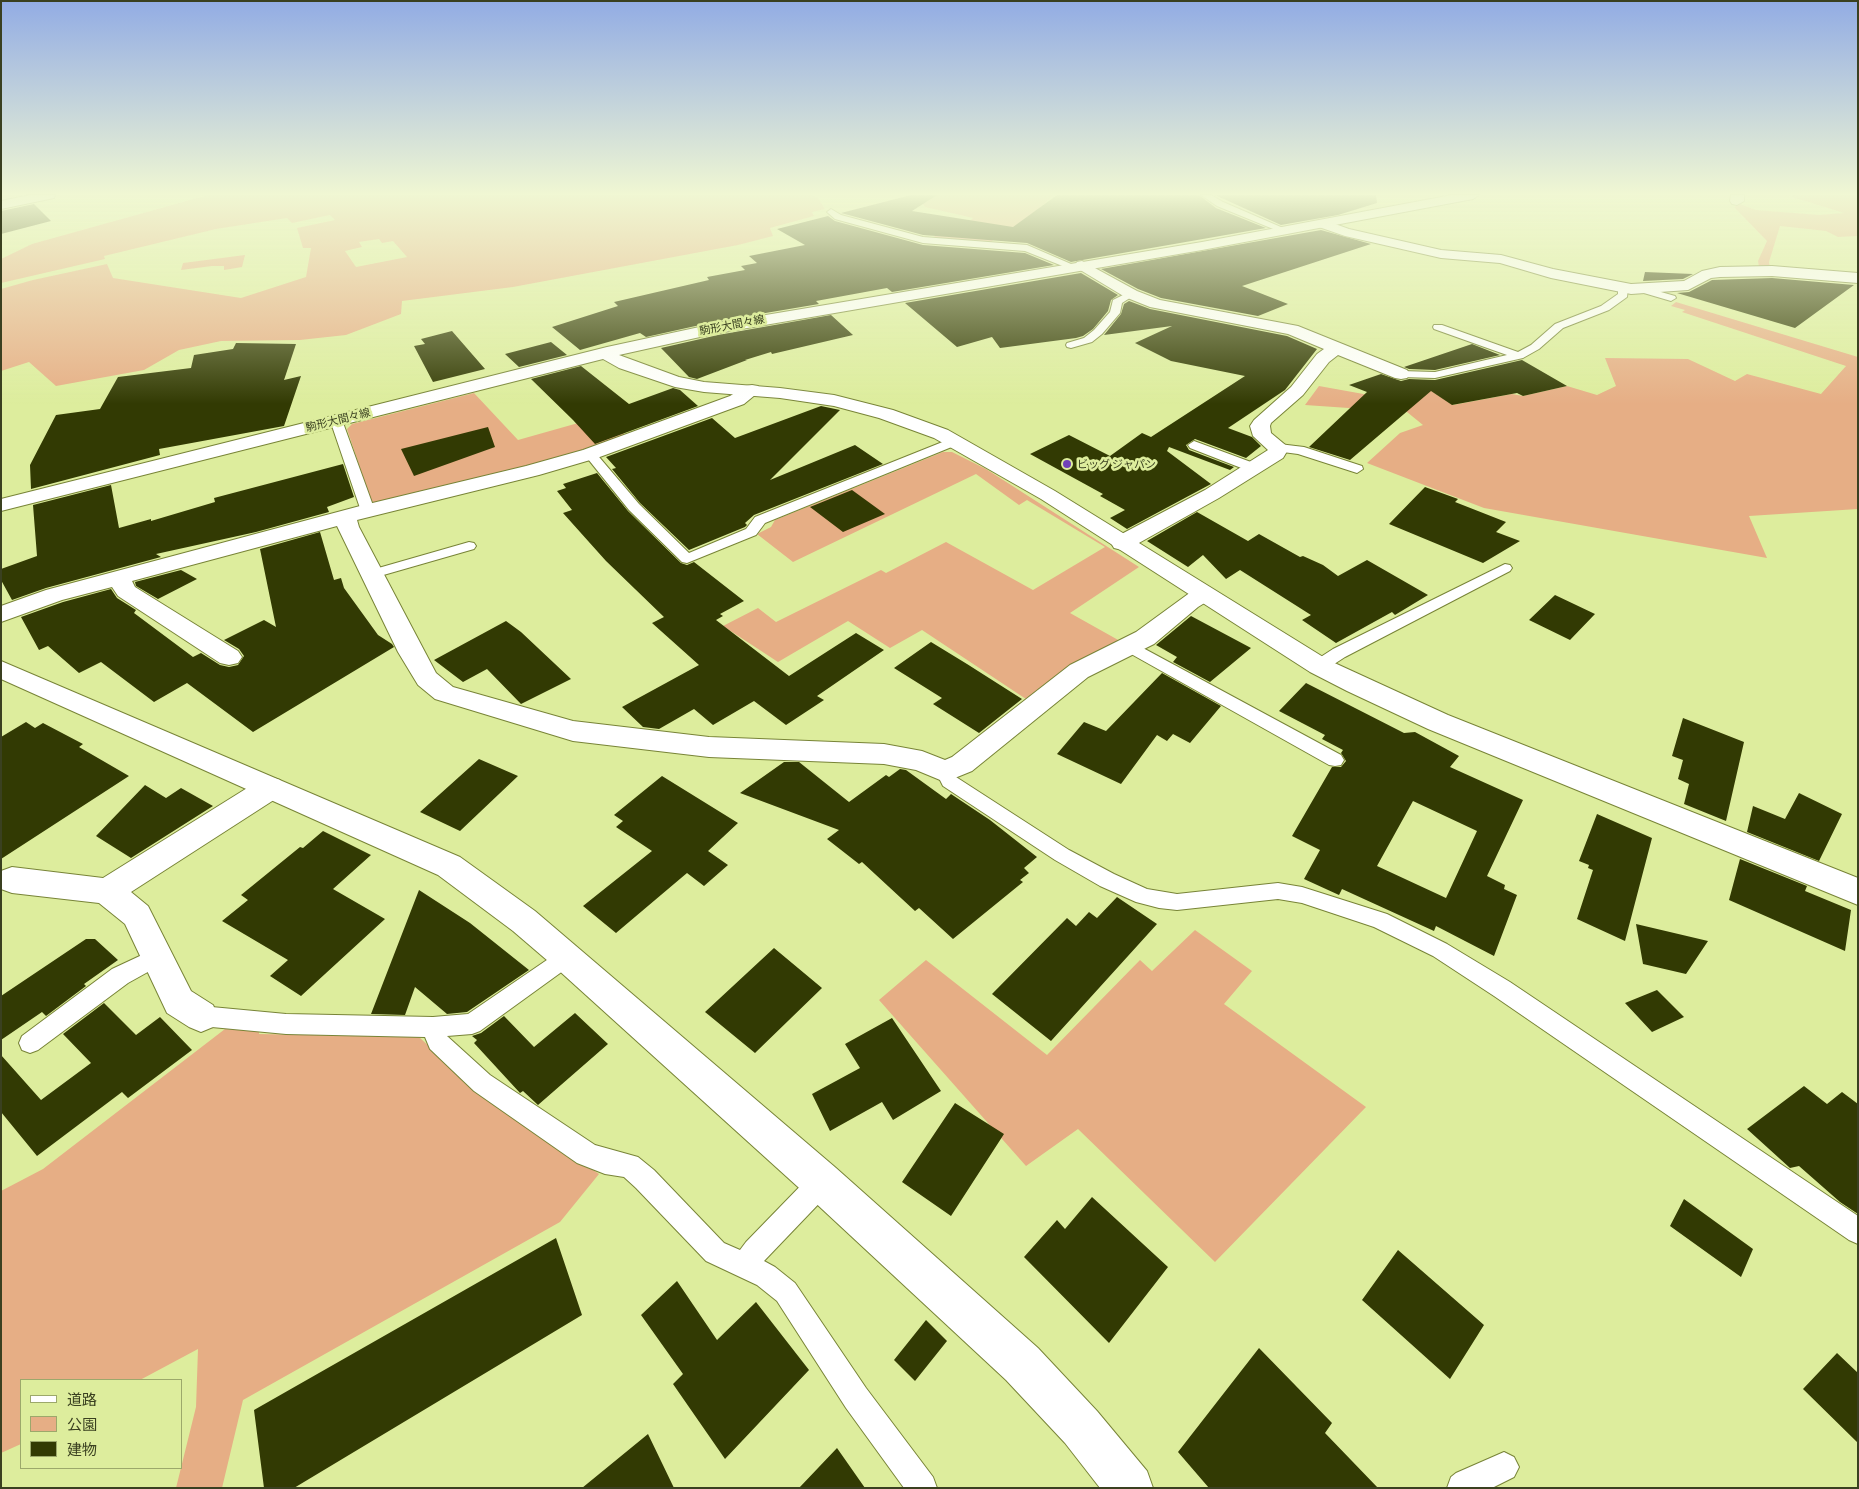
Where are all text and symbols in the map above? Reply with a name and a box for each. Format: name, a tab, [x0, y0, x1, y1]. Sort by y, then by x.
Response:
street label: 駒形大間々線	[698, 312, 766, 338]
street label: 駒形大間々線	[304, 406, 372, 434]
place label: ビッグ ジャパン	[1077, 457, 1156, 471]
marker: ビッグ ジャパン	[1061, 458, 1073, 470]
legend	[20, 1379, 182, 1469]
text: 道路	[67, 1390, 97, 1408]
text: 公園	[67, 1415, 97, 1433]
text: 建物	[67, 1440, 97, 1458]

